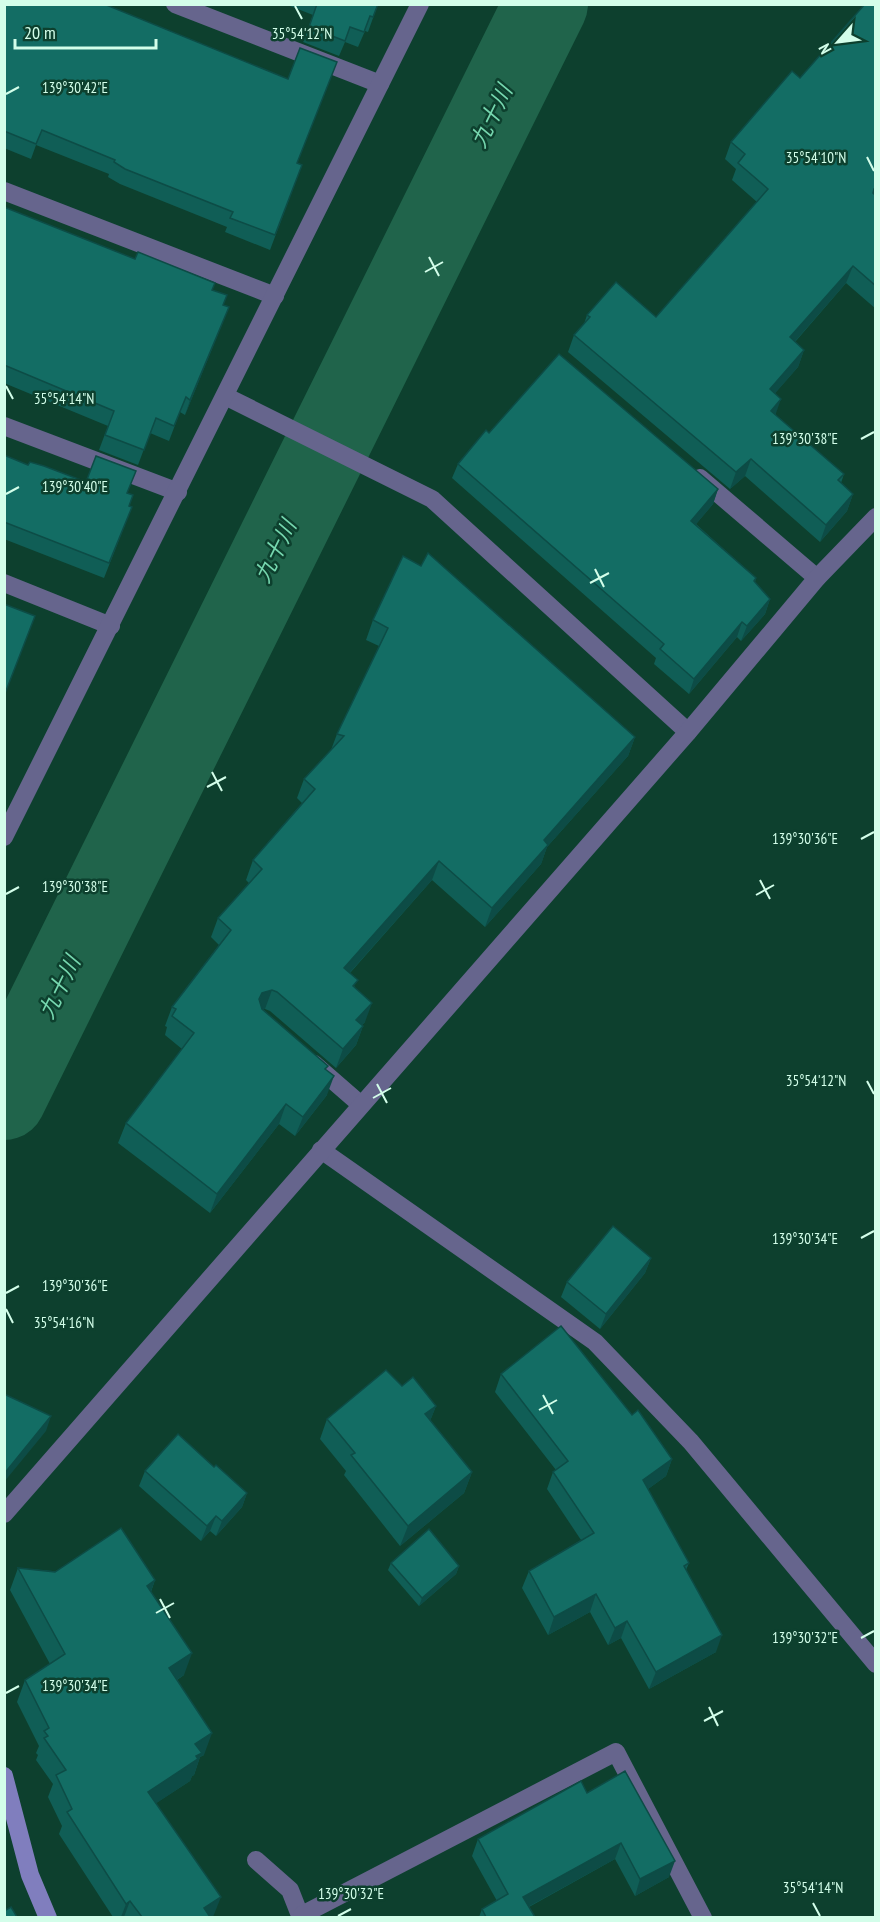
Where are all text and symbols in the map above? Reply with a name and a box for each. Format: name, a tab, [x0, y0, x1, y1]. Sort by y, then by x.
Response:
scale bar	[15, 12, 156, 50]
north arrow	[808, 12, 868, 72]
text: 20 m	[24, 21, 56, 44]
text: 35°54'12"N	[272, 24, 332, 43]
text: N	[814, 41, 836, 58]
text: 139°30'42"E	[42, 78, 108, 97]
water label: 九十川	[464, 78, 519, 152]
text: 35°54'10"N	[786, 148, 846, 167]
text: 35°54'14"N	[34, 389, 94, 408]
text: 139°30'38"E	[772, 429, 838, 448]
text: 139°30'40"E	[42, 477, 108, 496]
water label: 九十川	[248, 513, 303, 587]
text: 139°30'36"E	[772, 829, 838, 848]
text: 139°30'38"E	[42, 877, 108, 896]
water label: 九十川	[32, 949, 87, 1023]
text: 35°54'12"N	[786, 1071, 846, 1090]
text: 139°30'34"E	[772, 1229, 838, 1248]
text: 139°30'36"E	[42, 1276, 108, 1295]
text: 35°54'16"N	[34, 1313, 94, 1332]
text: 139°30'32"E	[772, 1628, 838, 1647]
text: 139°30'34"E	[42, 1676, 108, 1695]
text: 35°54'14"N	[783, 1878, 843, 1897]
text: 139°30'32"E	[318, 1884, 384, 1903]

